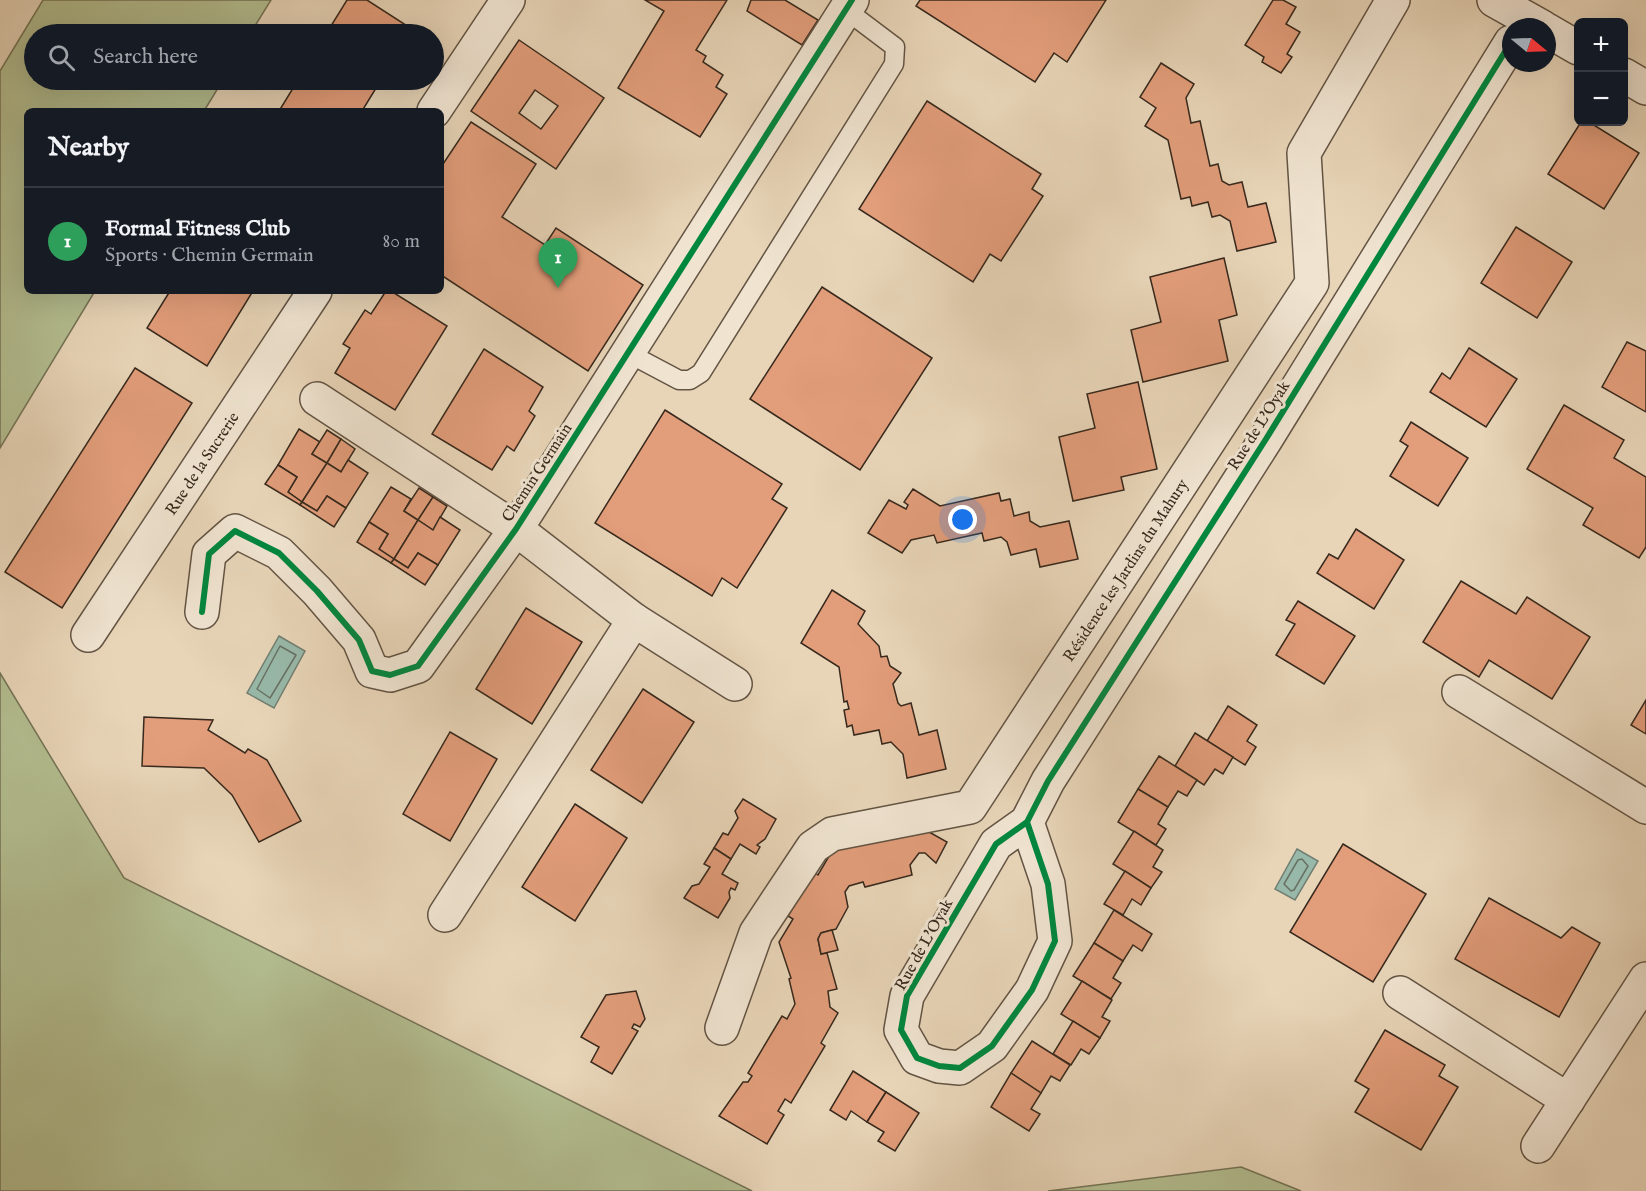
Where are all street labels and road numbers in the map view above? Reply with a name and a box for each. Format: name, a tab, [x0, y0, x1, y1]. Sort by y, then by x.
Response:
street label: Rue de L'Oyak	[1224, 377, 1295, 475]
street label: Rue de la Sucrerie	[162, 409, 244, 520]
street label: Chemin Germain	[498, 419, 577, 526]
street label: Résidence les Jardins du Mahury	[1060, 476, 1194, 666]
street label: Rue de L'Oyak	[891, 895, 958, 994]

